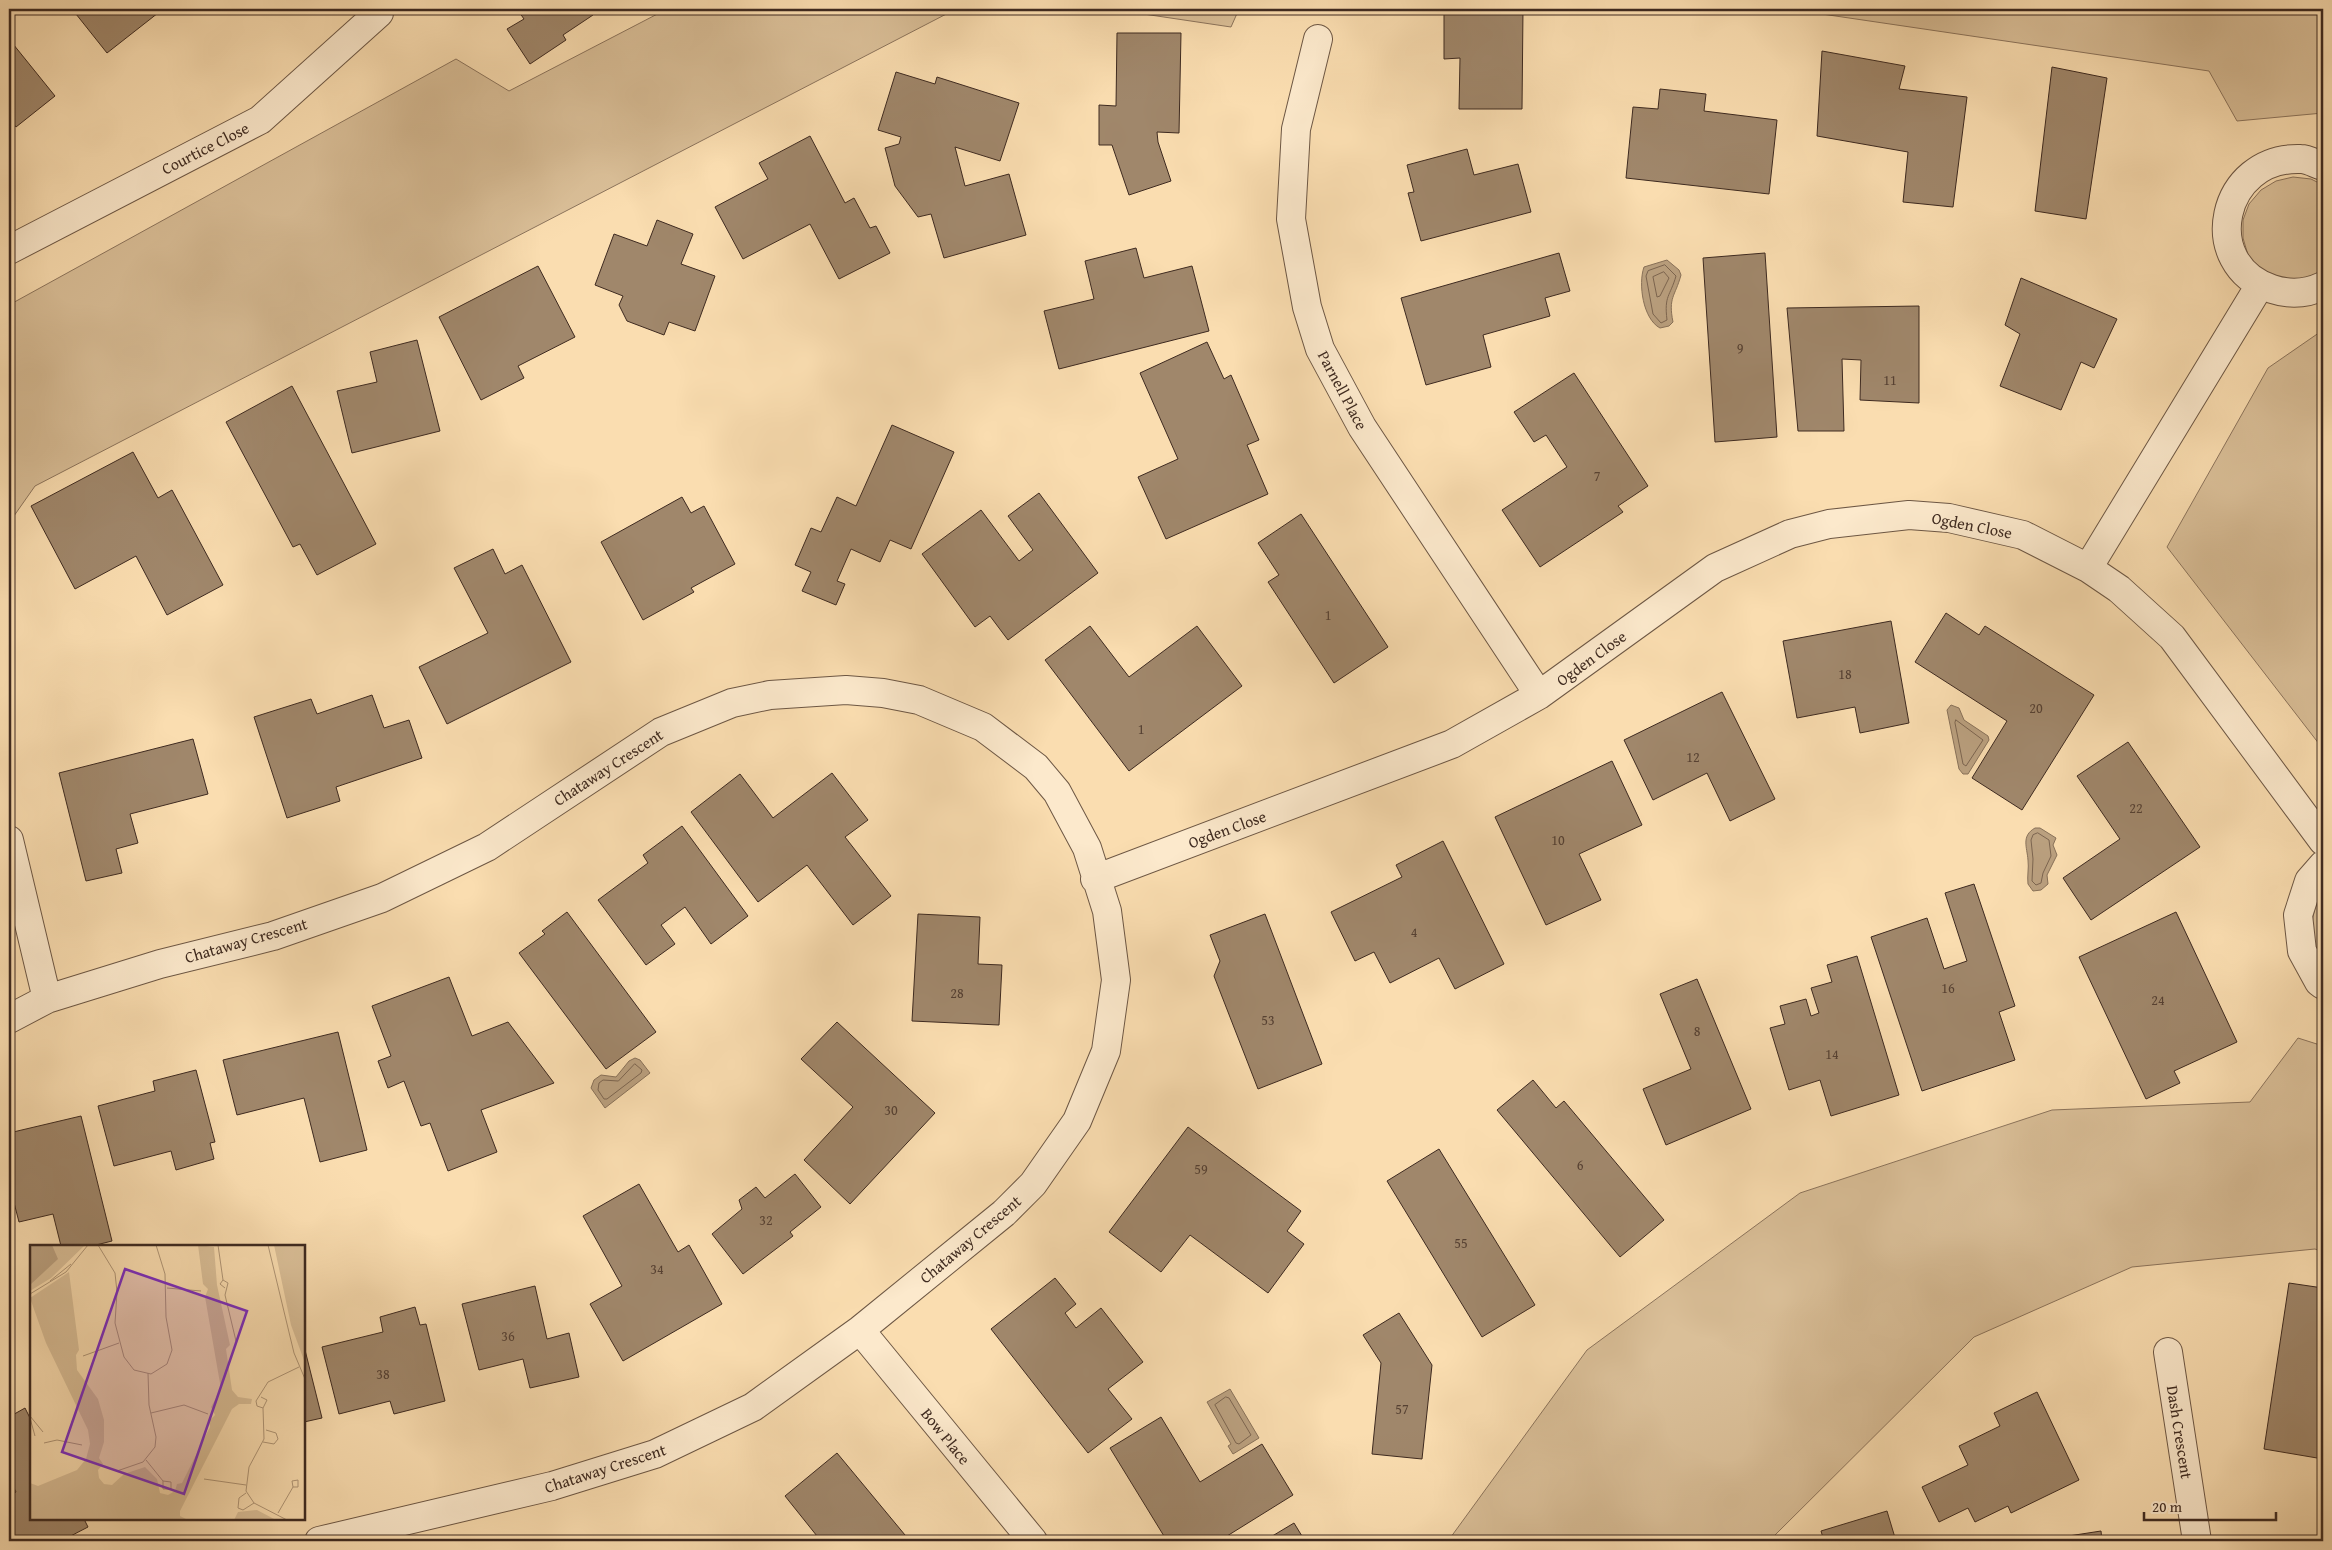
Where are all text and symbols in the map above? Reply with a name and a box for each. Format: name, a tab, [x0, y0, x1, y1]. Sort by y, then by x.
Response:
street label: Courtice Close	[157, 116, 253, 180]
house number: 9	[1737, 338, 1744, 358]
street label: Parnell Place	[1312, 346, 1374, 434]
house number: 11	[1883, 370, 1897, 390]
house number: 7	[1594, 466, 1601, 486]
street label: Ogden Close	[1930, 505, 2014, 545]
house number: 1	[1325, 605, 1331, 625]
street label: Ogden Close	[1551, 624, 1631, 692]
house number: 18	[1838, 664, 1852, 684]
house number: 20	[2029, 698, 2043, 718]
house number: 1	[1138, 719, 1144, 739]
street label: Chataway Crescent	[548, 722, 668, 812]
house number: 12	[1686, 747, 1700, 767]
house number: 22	[2129, 798, 2143, 818]
street label: Ogden Close	[1185, 804, 1269, 854]
house number: 10	[1551, 830, 1565, 850]
street label: Chataway Crescent	[182, 911, 310, 969]
house number: 4	[1411, 922, 1418, 942]
house number: 16	[1941, 978, 1955, 998]
house number: 28	[950, 983, 964, 1003]
house number: 24	[2151, 990, 2165, 1010]
house number: 53	[1261, 1010, 1275, 1030]
house number: 8	[1694, 1021, 1701, 1041]
house number: 14	[1825, 1044, 1839, 1064]
house number: 30	[884, 1100, 898, 1120]
house number: 6	[1577, 1155, 1584, 1175]
house number: 59	[1194, 1159, 1208, 1179]
street label: Chataway Crescent	[914, 1189, 1026, 1289]
house number: 32	[759, 1210, 773, 1230]
house number: 55	[1454, 1233, 1468, 1253]
inset map	[30, 1245, 305, 1520]
house number: 34	[650, 1259, 664, 1279]
house number: 36	[501, 1326, 515, 1346]
house number: 38	[376, 1364, 390, 1384]
street label: Dash Crescent	[2161, 1384, 2199, 1481]
house number: 57	[1395, 1399, 1409, 1419]
street label: Bow Place	[916, 1402, 976, 1470]
street label: Chataway Crescent	[541, 1437, 669, 1499]
scale bar	[2144, 1490, 2277, 1522]
text: 20 m	[2152, 1496, 2183, 1517]

